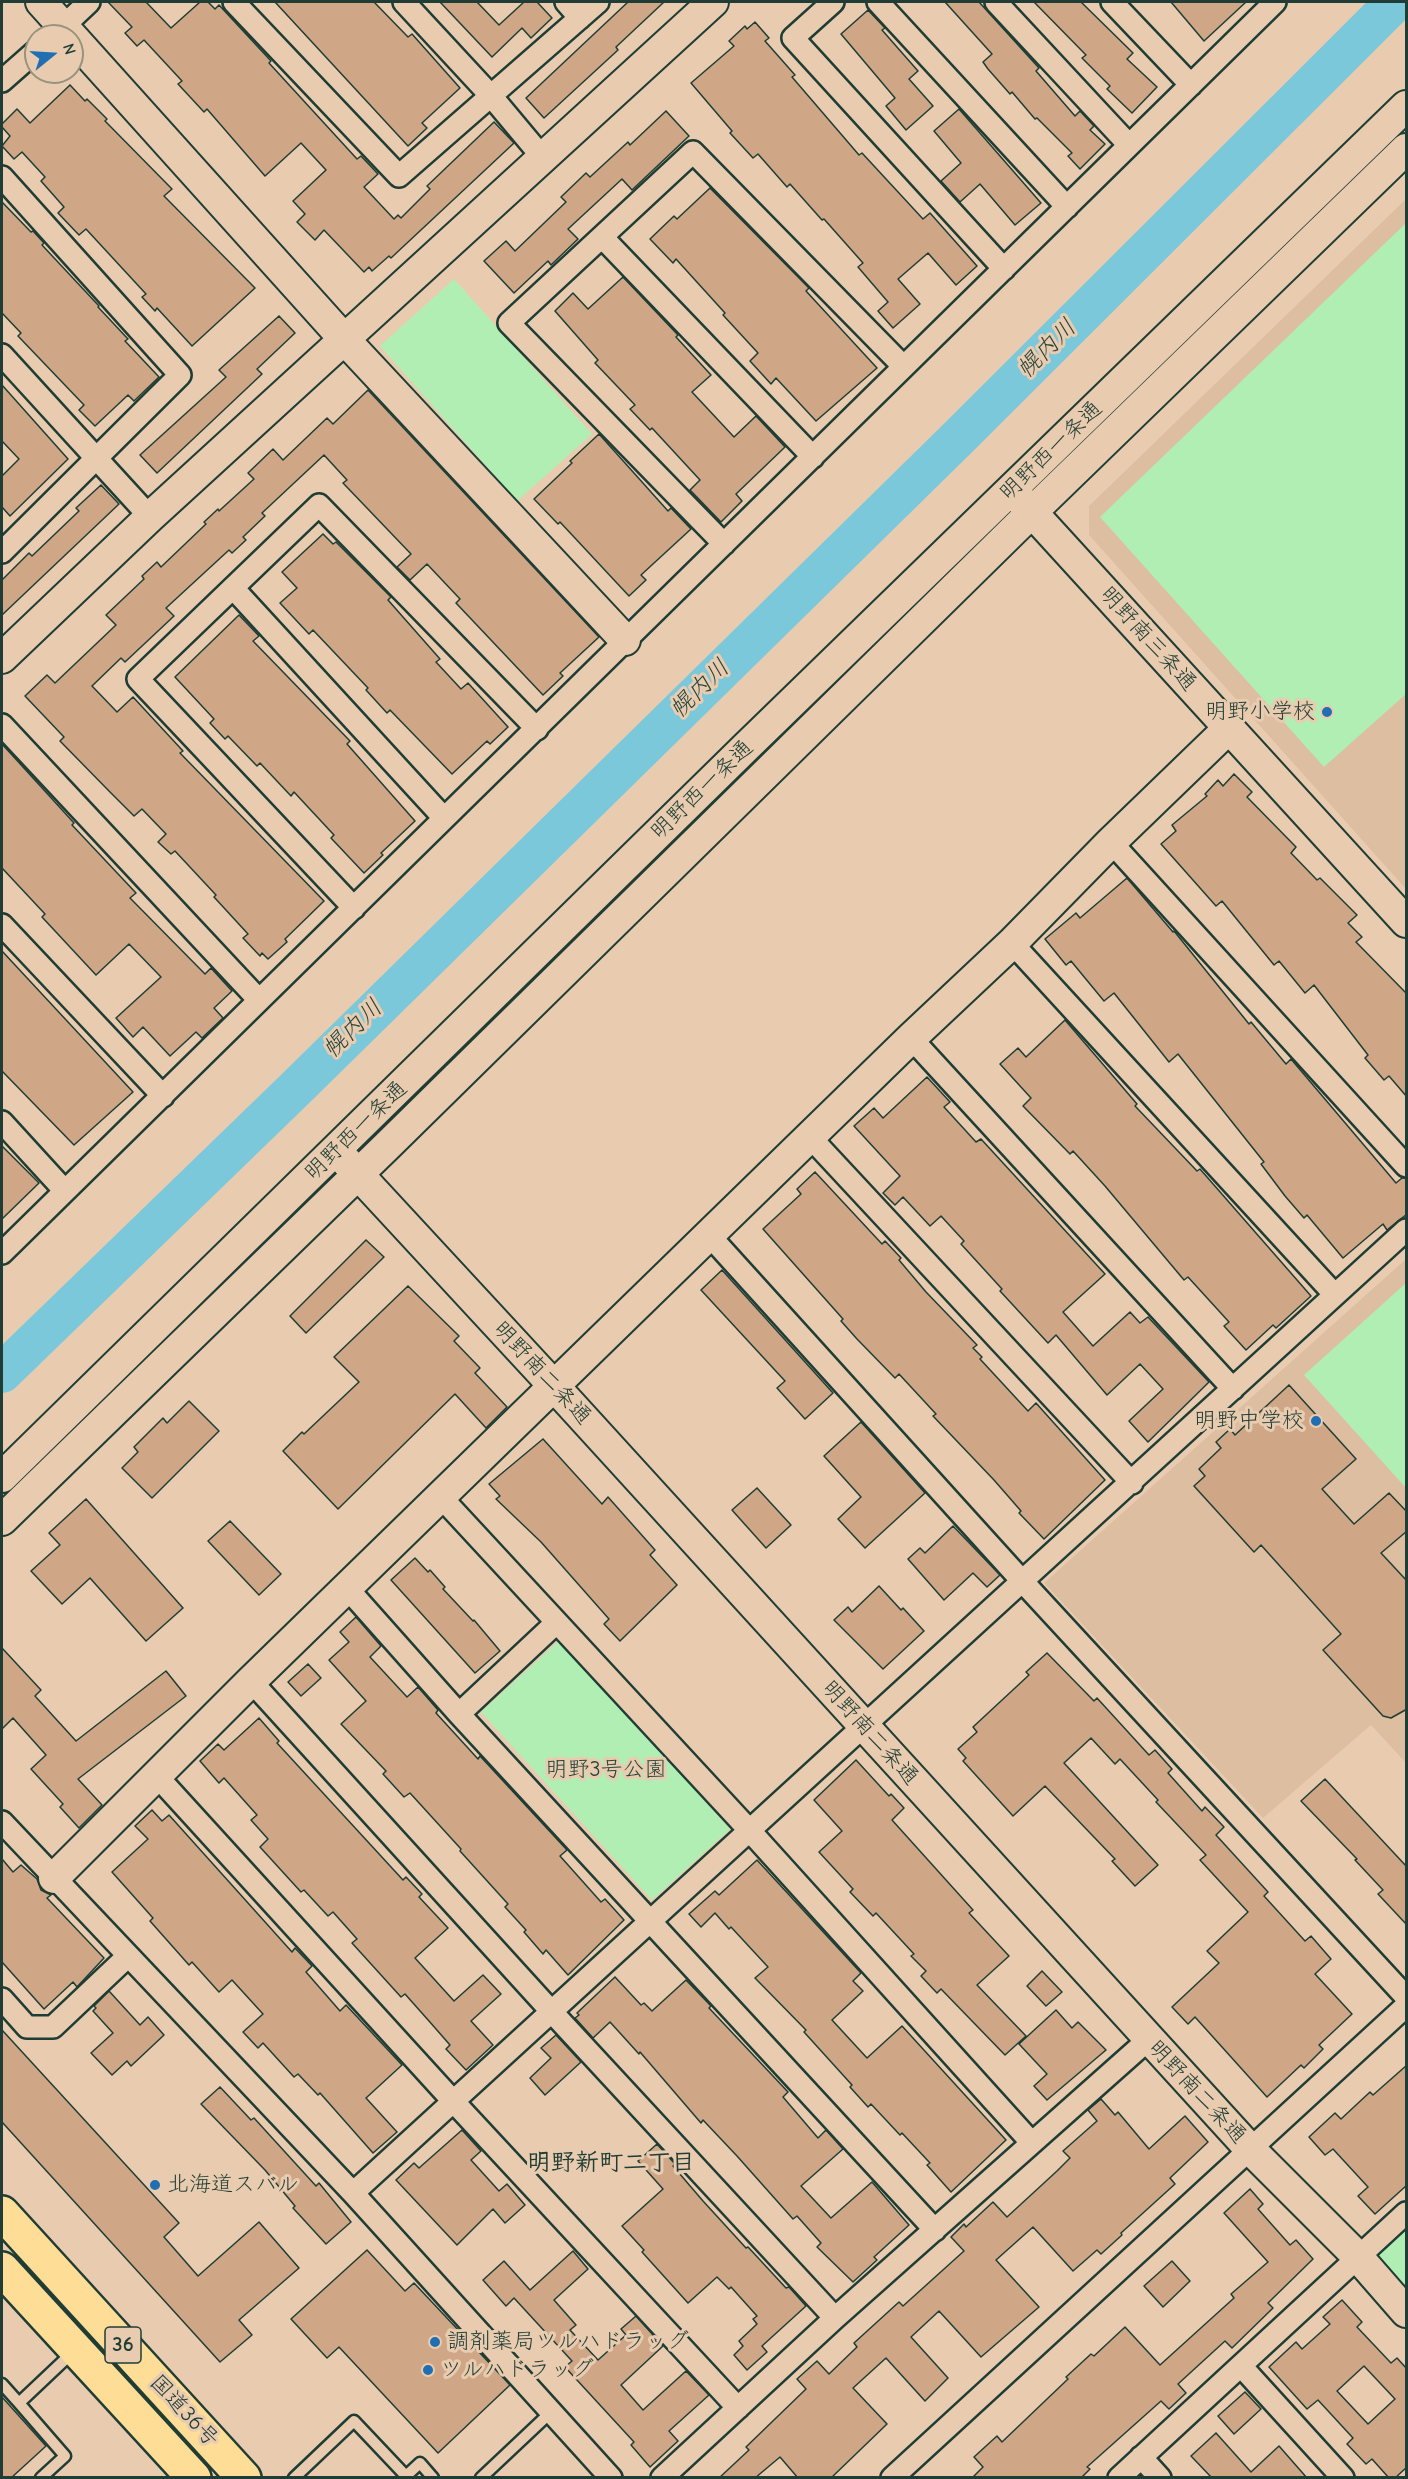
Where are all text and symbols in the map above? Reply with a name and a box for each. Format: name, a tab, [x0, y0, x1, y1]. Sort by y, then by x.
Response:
north arrow	[24, 24, 84, 84]
text: N	[59, 41, 79, 57]
water label: 幌内川	[1011, 313, 1083, 385]
street label: 明野西一条通	[994, 396, 1108, 506]
street label: 明野南三条通	[1094, 581, 1202, 697]
water label: 幌内川	[664, 654, 736, 724]
place label: 明野小学校	[1205, 699, 1315, 725]
marker: 明野小学校	[1320, 705, 1334, 719]
street label: 明野西一条通	[645, 735, 759, 845]
water label: 幌内川	[317, 994, 389, 1064]
street label: 明野西一条通	[299, 1076, 413, 1186]
street label: 明野南二条通	[487, 1316, 597, 1430]
place label: 明野中学校	[1194, 1408, 1304, 1434]
marker: 明野中学校	[1309, 1414, 1323, 1428]
street label: 明野南二条通	[816, 1675, 924, 1791]
park label: 明野3号公園	[545, 1757, 667, 1783]
street label: 明野南二条通	[1142, 2035, 1252, 2149]
district label: 明野新町二丁目	[527, 2149, 695, 2177]
place label: 北海道スバル	[167, 2172, 299, 2198]
marker: 北海道スバル	[148, 2178, 162, 2192]
road number: 36	[105, 2327, 141, 2363]
place label: 調剤薬局ツルハドラッグ	[447, 2329, 689, 2355]
marker: 調剤薬局ツルハドラッグ	[428, 2335, 442, 2349]
place label: ツルハドラッグ	[440, 2357, 594, 2383]
marker: ツルハドラッグ	[421, 2363, 435, 2377]
street label: 国道36号	[144, 2369, 224, 2453]

